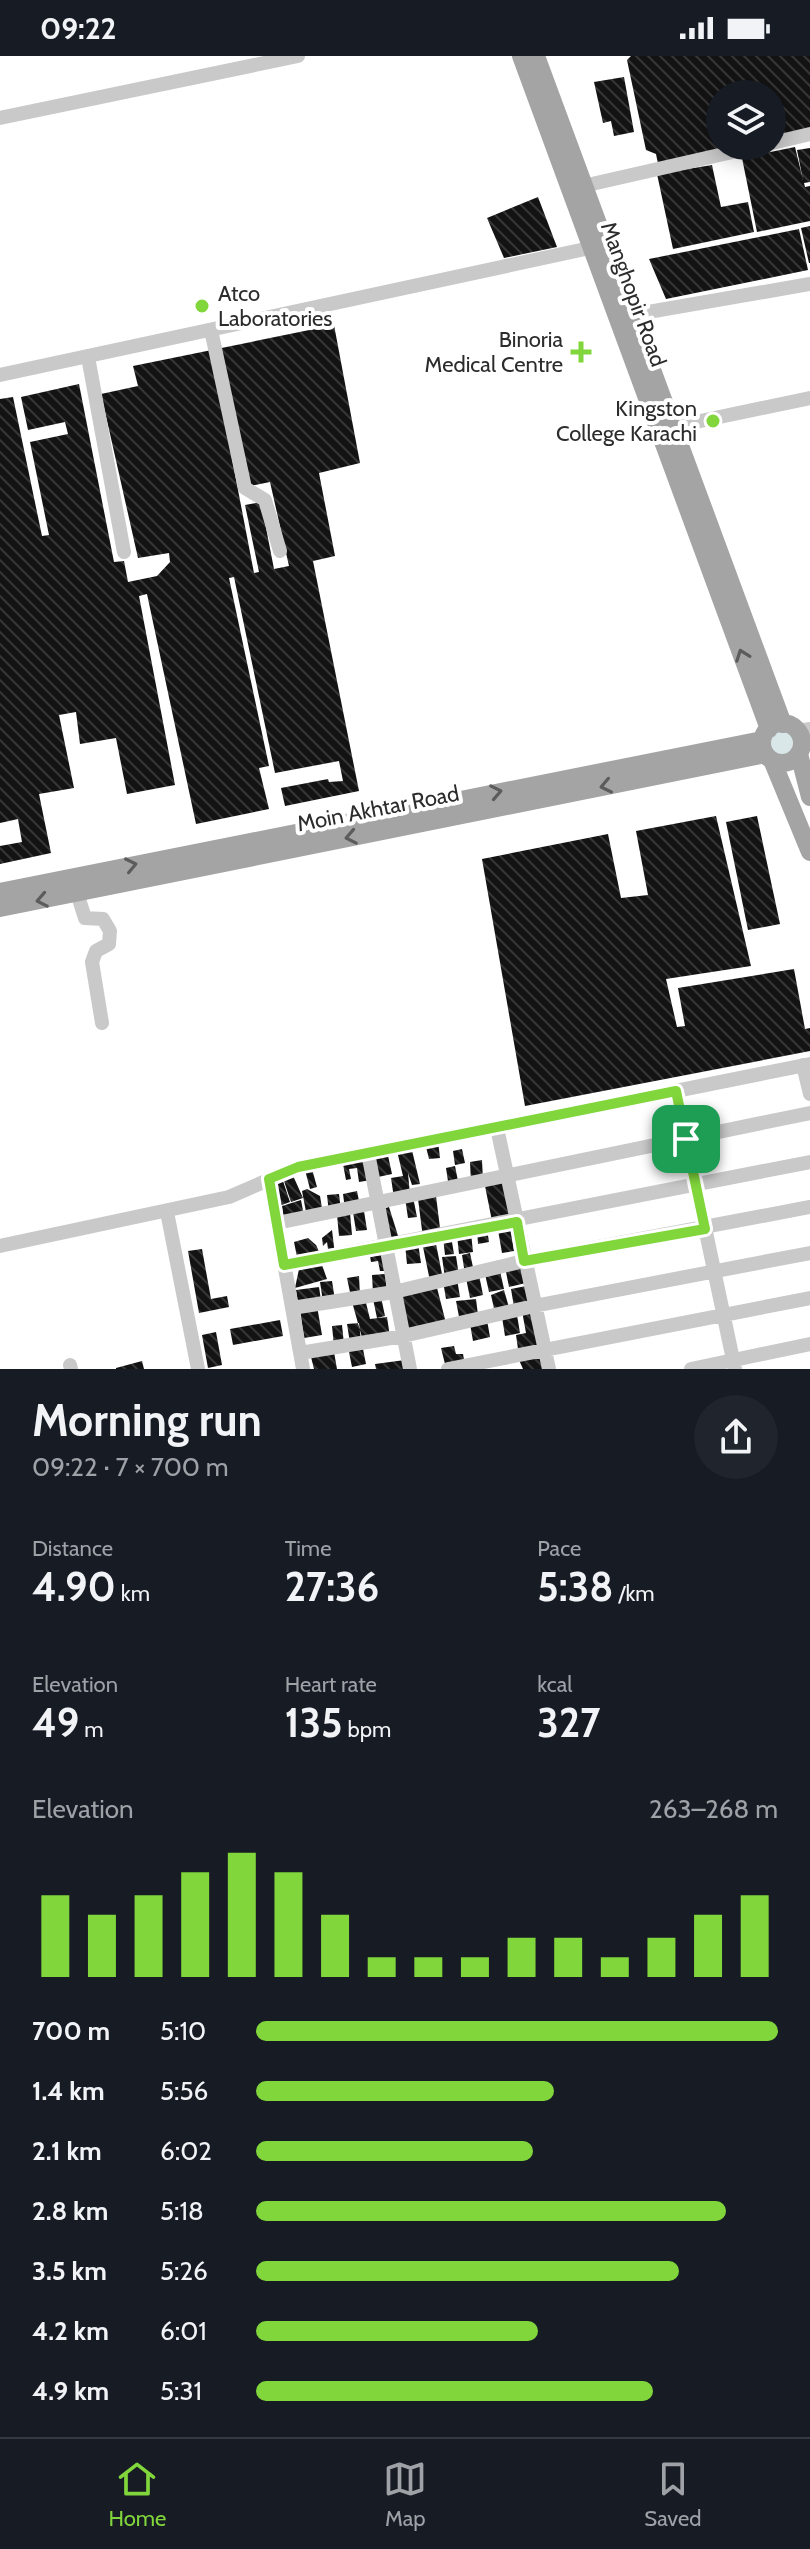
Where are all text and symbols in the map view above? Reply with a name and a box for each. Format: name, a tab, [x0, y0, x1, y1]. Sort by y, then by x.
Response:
text: 09:22	[40, 10, 116, 47]
map controls	[706, 80, 786, 160]
button: layers	[706, 80, 786, 160]
street label: Manghopir Road	[595, 218, 672, 370]
place label: Atco Laboratories	[218, 280, 332, 332]
marker: Atco Laboratories	[193, 297, 211, 315]
place label: Binoria Medical Centre	[425, 326, 563, 378]
marker: Binoria Medical Centre	[570, 341, 592, 363]
place label: Kingston College Karachi	[556, 395, 697, 447]
marker: Kingston College Karachi	[704, 412, 722, 430]
one-way arrow	[735, 649, 752, 663]
one-way arrow	[600, 777, 613, 794]
street label: Moin Akhtar Road	[295, 780, 461, 837]
one-way arrow	[489, 784, 502, 801]
one-way arrow	[345, 828, 358, 845]
one-way arrow	[124, 857, 138, 874]
one-way arrow	[35, 891, 49, 908]
pin	[652, 1105, 720, 1173]
icon: arrive	[664, 1117, 708, 1161]
text: Morning run	[32, 1394, 262, 1447]
button: share	[694, 1395, 778, 1479]
text: 09:22 · 7 × 700 m	[32, 1451, 229, 1483]
text: Distance	[32, 1535, 113, 1562]
text: Time	[285, 1535, 331, 1562]
text: Pace	[537, 1535, 581, 1562]
text: 4.90	[32, 1562, 116, 1611]
text: 27:36	[285, 1562, 379, 1611]
text: 5:38	[537, 1562, 613, 1611]
text: km	[116, 1580, 150, 1607]
text: /km	[613, 1580, 655, 1607]
text: Elevation	[32, 1671, 118, 1698]
text: Heart rate	[285, 1671, 377, 1698]
text: kcal	[537, 1671, 572, 1698]
text: 49	[32, 1698, 79, 1747]
text: 135	[285, 1698, 342, 1747]
text: 327	[537, 1698, 600, 1747]
text: m	[79, 1716, 104, 1743]
text: bpm	[342, 1716, 391, 1743]
text: Elevation	[32, 1793, 134, 1825]
text: 263–268 m	[649, 1793, 778, 1825]
text: 700 m	[32, 2015, 110, 2047]
text: 5:10	[160, 2015, 206, 2047]
text: 1.4 km	[32, 2075, 105, 2107]
text: 5:56	[160, 2075, 208, 2107]
text: 2.1 km	[32, 2135, 102, 2167]
text: 6:02	[160, 2135, 212, 2167]
text: 2.8 km	[32, 2195, 108, 2227]
text: 5:18	[160, 2195, 204, 2227]
text: 3.5 km	[32, 2255, 107, 2287]
text: 5:26	[160, 2255, 208, 2287]
text: 4.2 km	[32, 2315, 109, 2347]
text: 6:01	[160, 2315, 207, 2347]
text: 4.9 km	[32, 2375, 109, 2407]
text: 5:31	[160, 2375, 202, 2407]
tab: Home	[108, 2457, 166, 2532]
tab: Map	[383, 2457, 427, 2532]
tab: Saved	[644, 2457, 701, 2532]

